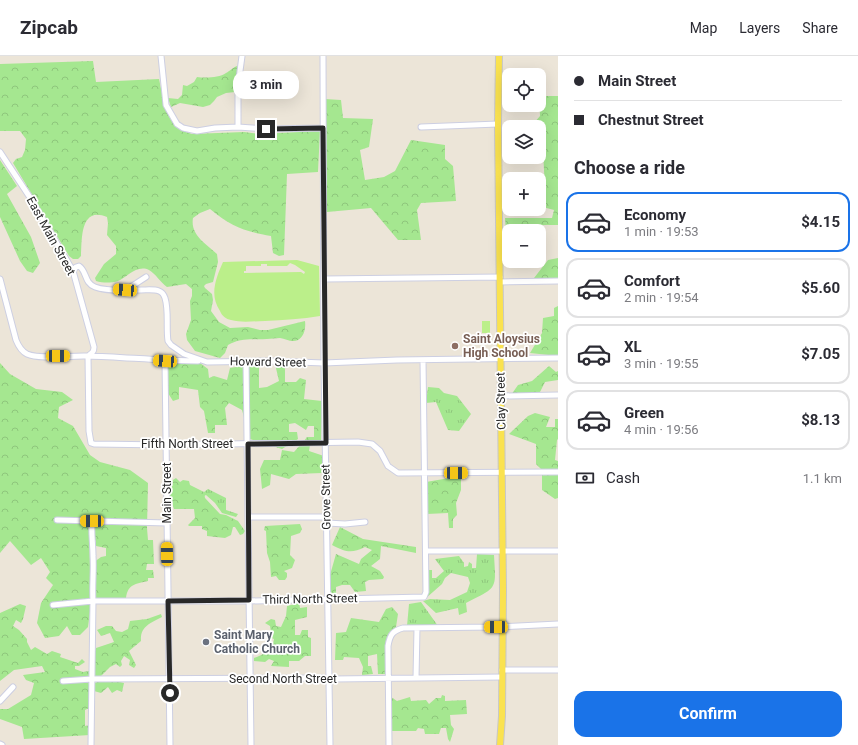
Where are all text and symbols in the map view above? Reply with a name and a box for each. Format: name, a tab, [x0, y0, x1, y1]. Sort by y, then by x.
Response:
text: Zipcab	[20, 16, 78, 39]
text: Map	[690, 20, 717, 36]
text: Layers	[739, 20, 780, 36]
text: Share	[802, 20, 838, 36]
map controls	[502, 68, 546, 268]
button: locate	[502, 68, 546, 112]
callout: 3 min	[233, 71, 299, 99]
text: Main Street	[598, 72, 676, 90]
text: 3 min	[250, 77, 282, 92]
text: Chestnut Street	[598, 111, 704, 129]
route end	[257, 120, 275, 138]
button: layers	[502, 120, 546, 164]
text: Choose a ride	[574, 157, 685, 178]
button: +	[502, 172, 546, 216]
street label: East Main Street	[24, 194, 78, 278]
icon: car	[576, 204, 612, 240]
text: Economy	[624, 206, 686, 224]
text: $4.15	[801, 213, 840, 231]
button: −	[502, 224, 546, 268]
text: 1 min · 19:53	[624, 224, 699, 239]
icon: car	[576, 270, 612, 306]
text: Comfort	[624, 272, 680, 290]
text: $5.60	[801, 279, 840, 297]
car	[113, 283, 137, 297]
text: 2 min · 19:54	[624, 290, 699, 305]
place label: Saint Aloysius High School	[463, 332, 540, 360]
icon: car	[576, 336, 612, 372]
text: XL	[624, 338, 642, 356]
marker: Saint Aloysius High School	[450, 341, 460, 351]
text: $7.05	[801, 345, 840, 363]
car	[46, 350, 70, 362]
car	[153, 354, 177, 368]
street label: Howard Street	[230, 354, 306, 370]
text: 3 min · 19:55	[624, 356, 699, 371]
street label: Clay Street	[493, 372, 509, 430]
icon: car	[576, 402, 612, 438]
text: Green	[624, 404, 664, 422]
text: $8.13	[801, 411, 840, 429]
text: 4 min · 19:56	[624, 422, 699, 437]
street label: Fifth North Street	[141, 437, 233, 451]
street label: Main Street	[160, 462, 174, 524]
street label: Grove Street	[318, 464, 334, 530]
car	[444, 467, 468, 479]
icon: cash	[574, 467, 596, 489]
text: Cash	[606, 469, 640, 487]
text: 1.1 km	[803, 471, 842, 486]
car	[80, 515, 104, 527]
car	[161, 542, 173, 566]
street label: Third North Street	[262, 591, 358, 607]
car	[484, 621, 508, 633]
place label: Saint Mary Catholic Church	[214, 628, 300, 656]
marker: Saint Mary Catholic Church	[201, 637, 211, 647]
street label: Second North Street	[229, 672, 337, 686]
route start	[161, 684, 179, 702]
button: Confirm	[574, 691, 842, 737]

